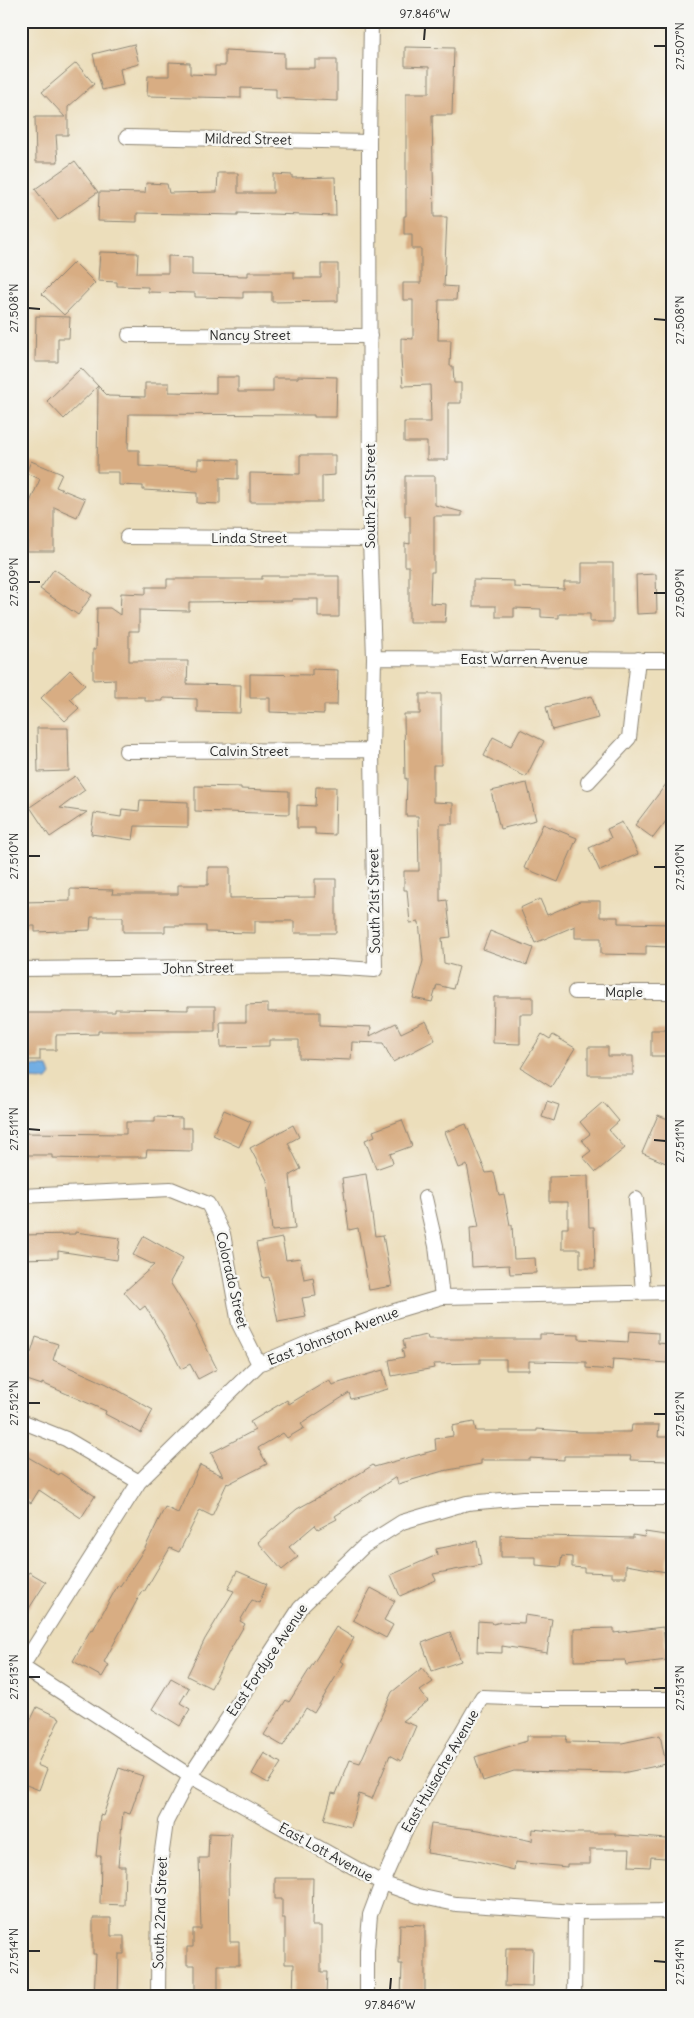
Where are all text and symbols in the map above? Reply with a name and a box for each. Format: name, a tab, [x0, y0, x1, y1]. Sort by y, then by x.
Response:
text: 97.846°W	[400, 6, 451, 21]
text: 27.507°N	[672, 22, 687, 70]
street label: Mildred Street	[204, 129, 292, 149]
text: 27.508°N	[6, 284, 21, 332]
text: 27.508°N	[672, 296, 687, 344]
street label: Nancy Street	[209, 326, 291, 344]
street label: South 21st Street	[361, 443, 379, 548]
street label: Linda Street	[211, 529, 287, 547]
text: 27.509°N	[6, 558, 21, 606]
text: 27.509°N	[672, 569, 687, 617]
street label: East Warren Avenue	[460, 650, 588, 668]
street label: Calvin Street	[210, 742, 289, 760]
text: 27.510°N	[6, 833, 21, 879]
text: 27.510°N	[672, 844, 687, 890]
street label: South 21st Street	[364, 848, 384, 954]
street label: John Street	[162, 958, 234, 978]
street label: Maple	[605, 983, 643, 1001]
text: 27.511°N	[6, 1107, 21, 1151]
text: 27.511°N	[672, 1119, 687, 1163]
street label: Colorado Street	[212, 1230, 252, 1330]
street label: East Johnston Avenue	[265, 1303, 401, 1369]
text: 27.512°N	[6, 1380, 21, 1426]
text: 27.512°N	[672, 1391, 687, 1437]
street label: East Fordyce Avenue	[223, 1600, 311, 1720]
text: 27.513°N	[6, 1654, 21, 1700]
text: 27.513°N	[672, 1665, 687, 1711]
street label: East Huisache Avenue	[397, 1706, 483, 1836]
street label: East Lott Avenue	[276, 1819, 376, 1885]
street label: South 22nd Street	[149, 1856, 171, 1969]
text: 27.514°N	[6, 1928, 21, 1974]
text: 27.514°N	[672, 1939, 687, 1985]
text: 97.846°W	[365, 1997, 416, 2012]

